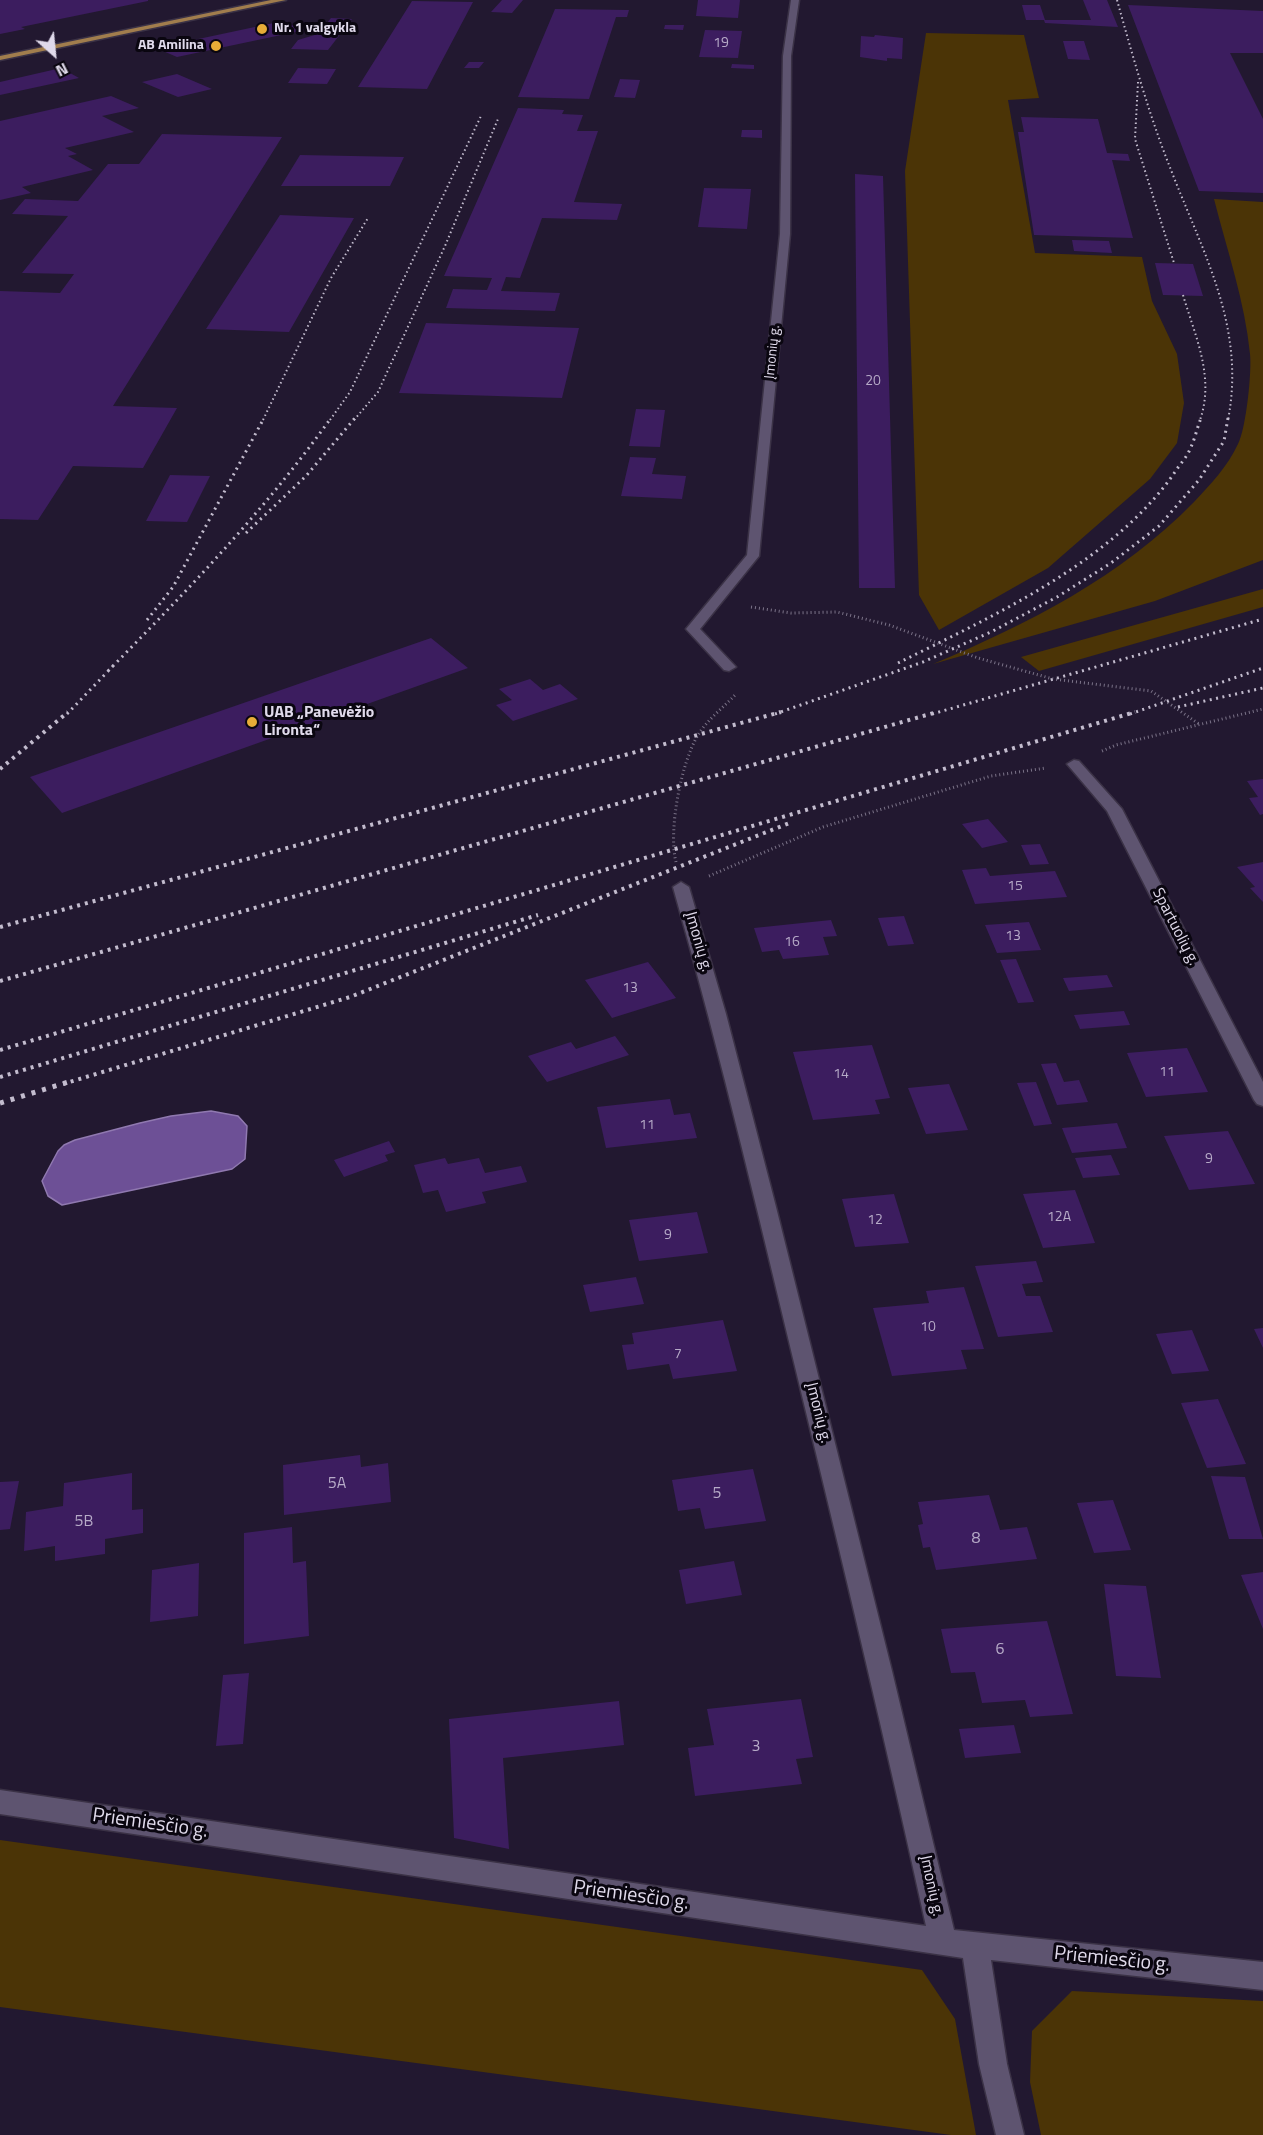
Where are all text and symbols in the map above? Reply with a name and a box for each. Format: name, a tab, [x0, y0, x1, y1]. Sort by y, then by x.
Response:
place label: Nr. 1 valgykla	[274, 21, 356, 37]
marker: Nr. 1 valgykla	[255, 22, 269, 36]
north arrow	[24, 24, 84, 84]
house number: 19	[713, 36, 729, 52]
place label: AB Amilina	[138, 38, 204, 54]
marker: AB Amilina	[209, 39, 223, 53]
text: N	[52, 57, 73, 83]
street label: Įmonių g.	[762, 324, 784, 380]
house number: 20	[865, 374, 881, 390]
place label: UAB „Panevėžio Lironta“	[264, 703, 374, 741]
marker: UAB „Panevėžio Lironta“	[245, 715, 259, 729]
house number: 15	[1007, 879, 1023, 895]
street label: Spartuolių g.	[1147, 885, 1203, 969]
street label: Įmonių g.	[680, 910, 716, 974]
house number: 13	[1005, 929, 1021, 945]
house number: 16	[784, 935, 800, 951]
house number: 13	[622, 981, 638, 997]
house number: 11	[1159, 1065, 1175, 1081]
house number: 14	[833, 1067, 849, 1083]
house number: 11	[639, 1118, 655, 1134]
house number: 9	[1205, 1152, 1213, 1168]
house number: 12A	[1047, 1210, 1071, 1226]
house number: 12	[867, 1213, 883, 1229]
house number: 9	[664, 1228, 672, 1244]
house number: 10	[920, 1320, 936, 1336]
house number: 7	[674, 1347, 682, 1363]
street label: Įmonių g.	[801, 1381, 835, 1445]
house number: 5A	[328, 1474, 346, 1494]
house number: 5	[713, 1484, 721, 1504]
house number: 5B	[75, 1512, 93, 1532]
house number: 8	[972, 1529, 980, 1549]
house number: 6	[996, 1640, 1004, 1660]
house number: 3	[752, 1737, 760, 1757]
street label: Priemiesčio g.	[91, 1804, 209, 1844]
street label: Įmonių g.	[915, 1854, 947, 1918]
street label: Priemiesčio g.	[572, 1876, 690, 1916]
street label: Priemiesčio g.	[1053, 1942, 1171, 1978]

